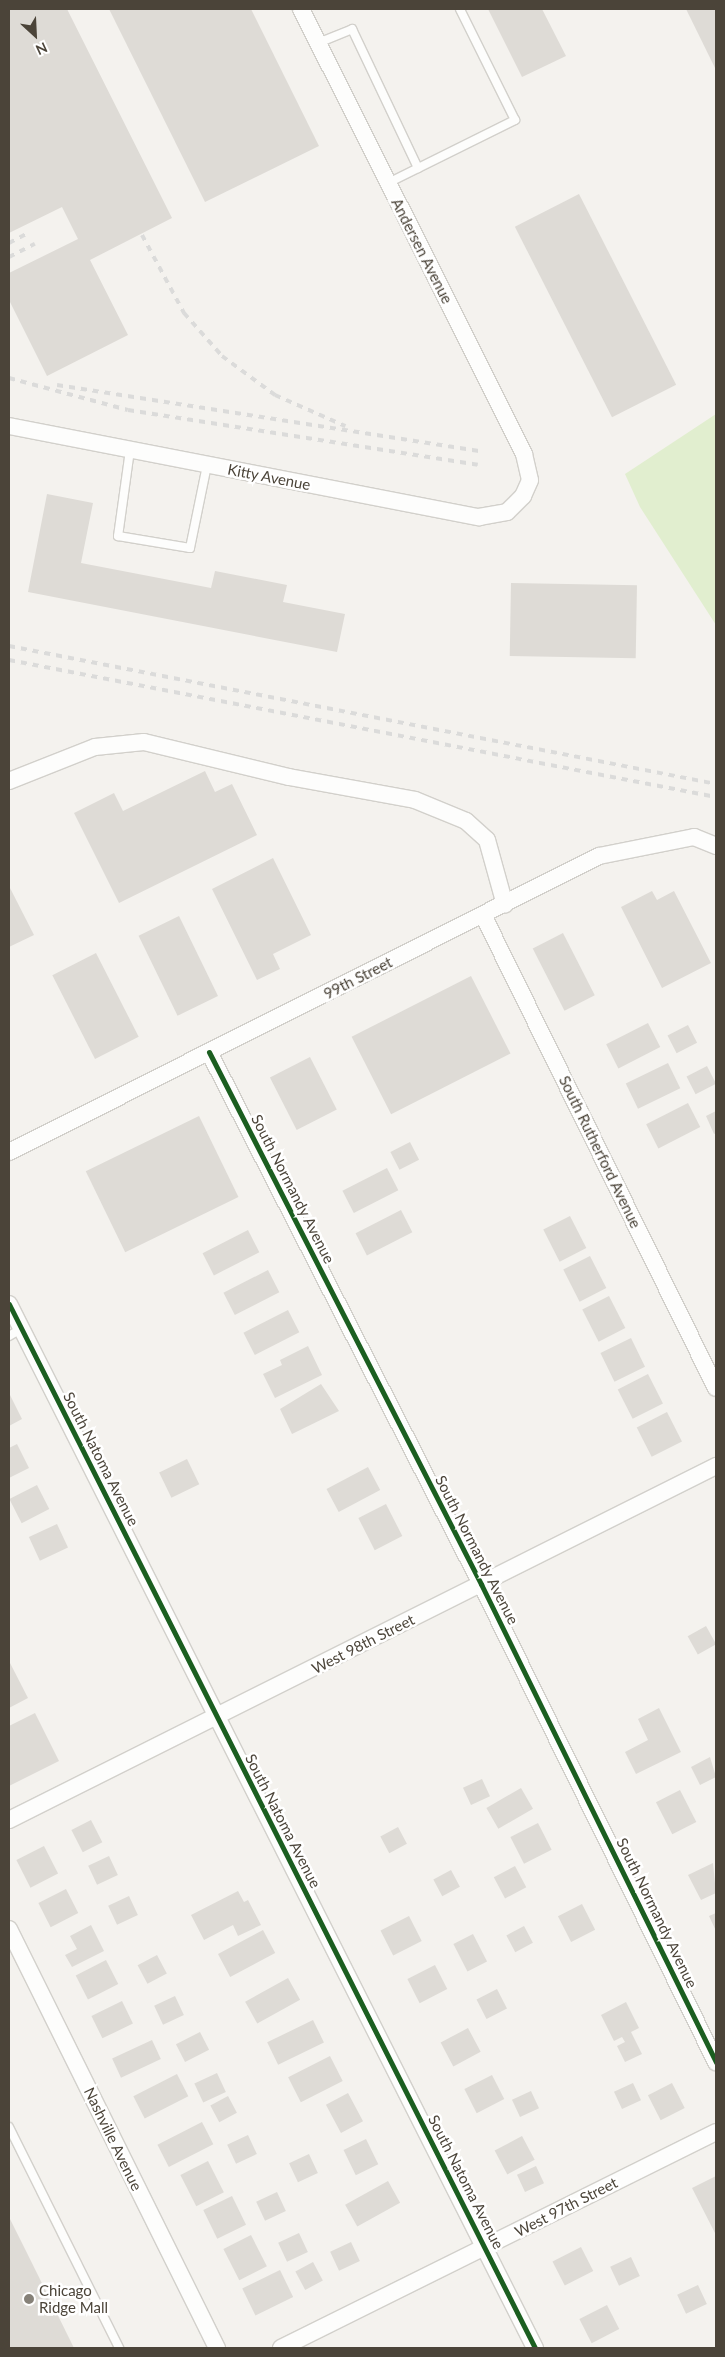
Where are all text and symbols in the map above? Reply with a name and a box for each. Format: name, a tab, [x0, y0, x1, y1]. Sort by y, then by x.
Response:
north arrow	[10, 10, 60, 60]
text: N	[33, 39, 50, 59]
street label: Andersen Avenue	[388, 195, 456, 307]
street label: Kitty Avenue	[226, 460, 312, 494]
street label: 99th Street	[321, 953, 395, 1003]
street label: South Rutherford Avenue	[555, 1073, 645, 1231]
street label: South Normandy Avenue	[247, 1111, 339, 1267]
street label: South Natoma Avenue	[59, 1389, 143, 1529]
street label: South Normandy Avenue	[431, 1472, 523, 1628]
street label: West 98th Street	[309, 1610, 417, 1678]
street label: South Natoma Avenue	[241, 1751, 325, 1891]
street label: South Normandy Avenue	[613, 1835, 701, 1991]
street label: Nashville Avenue	[80, 2084, 146, 2194]
street label: South Natoma Avenue	[424, 2112, 508, 2252]
street label: West 97th Street	[512, 2173, 620, 2241]
place label: Chicago Ridge Mall	[39, 2281, 108, 2316]
marker: Chicago Ridge Mall	[23, 2293, 35, 2305]

